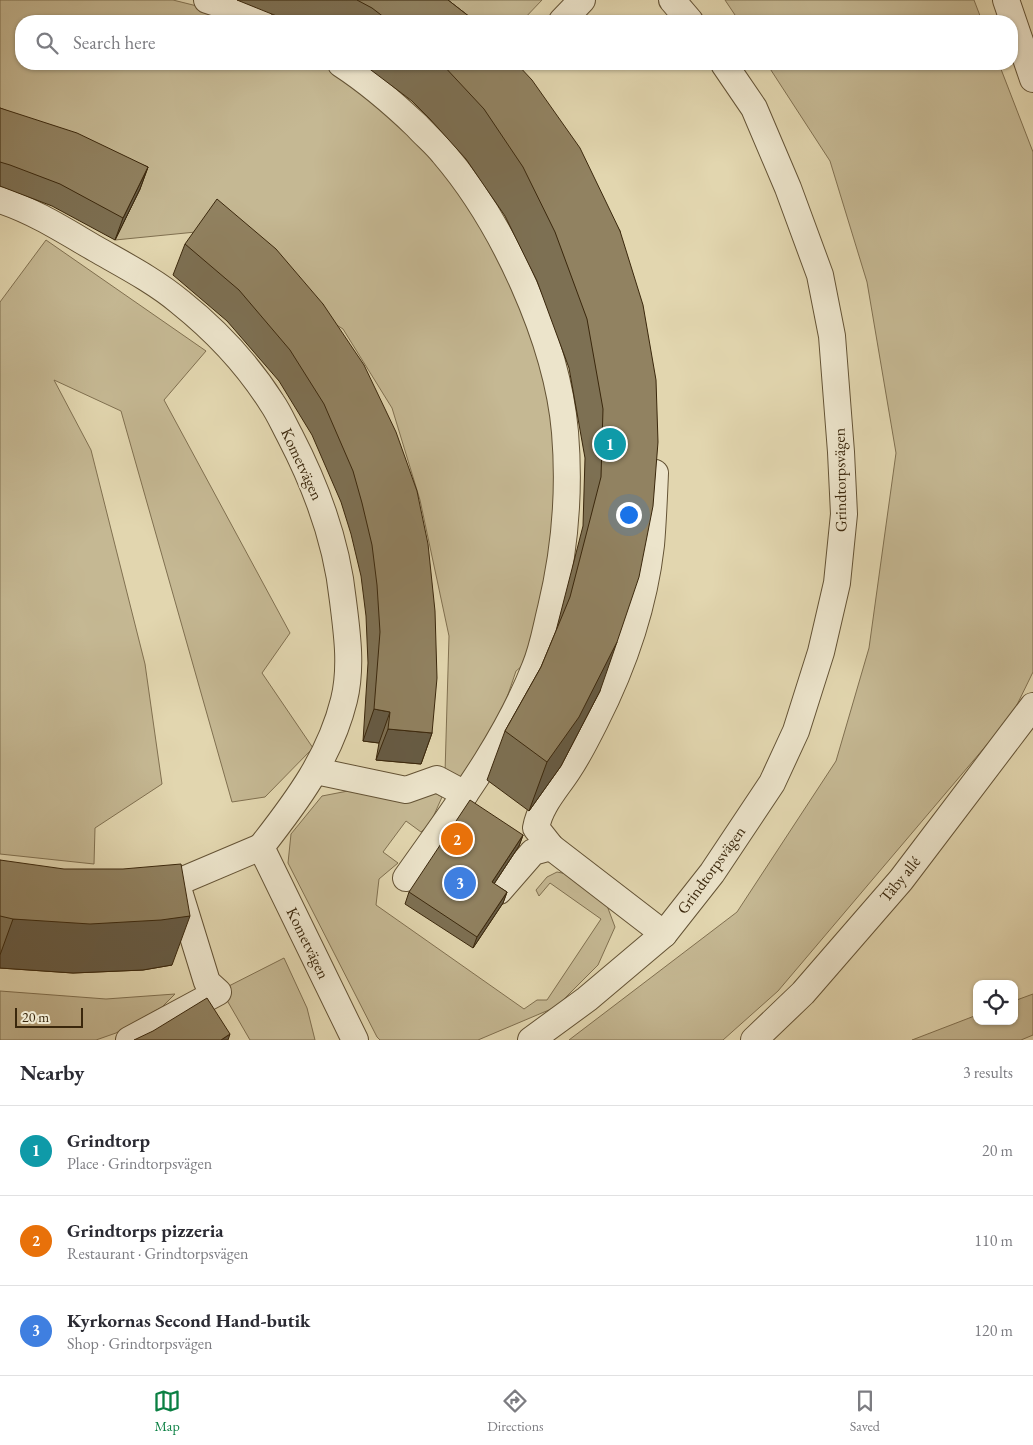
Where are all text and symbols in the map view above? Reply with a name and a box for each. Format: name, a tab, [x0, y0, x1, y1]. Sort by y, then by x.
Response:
search box	[15, 15, 1018, 70]
icon: search	[33, 29, 61, 57]
text: Search here	[73, 30, 155, 55]
street label: Kometvägen	[276, 425, 328, 504]
pin: 1	[594, 425, 626, 463]
street label: Grindtorpsvägen	[829, 427, 851, 532]
your location	[616, 502, 642, 528]
pin: 2	[441, 820, 473, 858]
street label: Grindtorpsvägen	[672, 821, 750, 918]
street label: Täby allé	[875, 851, 925, 907]
pin: 3	[444, 864, 476, 902]
street label: Kometvägen	[282, 904, 335, 983]
map controls	[973, 980, 1018, 1025]
button: locate	[973, 980, 1018, 1025]
scale bar	[15, 1005, 82, 1028]
text: 20 m	[22, 1008, 49, 1026]
text: Nearby	[20, 1059, 84, 1086]
text: 3 results	[963, 1062, 1013, 1083]
text: Grindtorp	[67, 1128, 150, 1153]
text: 1	[32, 1140, 40, 1161]
text: 20 m	[982, 1140, 1013, 1161]
text: Place · Grindtorpsvägen	[67, 1153, 212, 1174]
text: Grindtorps pizzeria	[67, 1218, 224, 1243]
text: 2	[32, 1230, 40, 1251]
text: 110 m	[974, 1230, 1013, 1251]
text: Restaurant · Grindtorpsvägen	[67, 1243, 249, 1264]
text: Kyrkornas Second Hand-butik	[67, 1308, 311, 1333]
text: 3	[32, 1320, 40, 1341]
text: 120 m	[974, 1320, 1013, 1341]
text: Shop · Grindtorpsvägen	[67, 1333, 213, 1354]
tab: Map	[153, 1387, 181, 1435]
tab: Directions	[487, 1387, 544, 1435]
tab: Saved	[850, 1387, 880, 1435]

